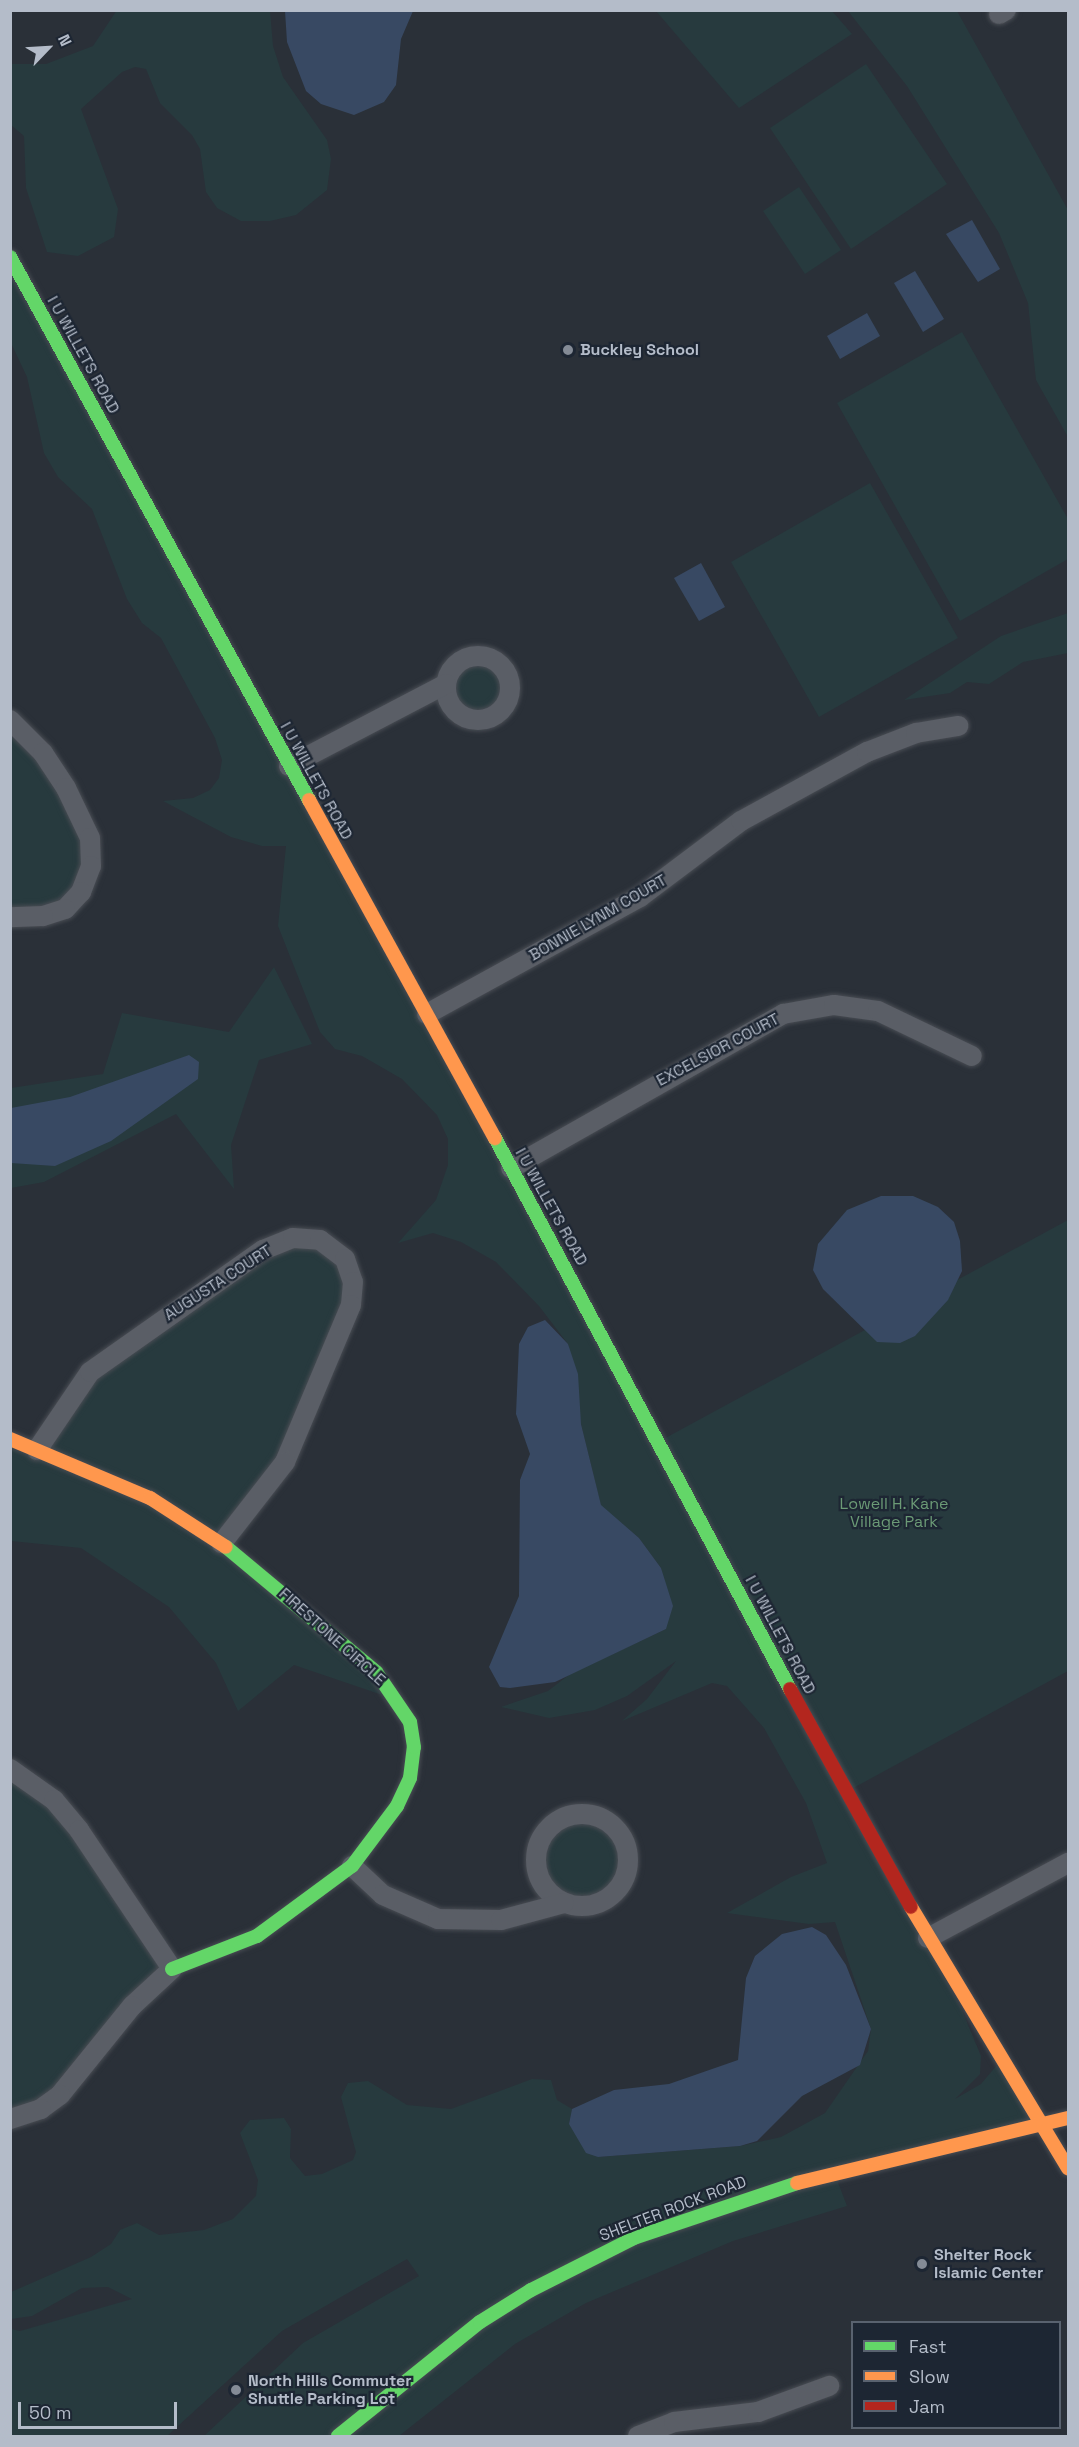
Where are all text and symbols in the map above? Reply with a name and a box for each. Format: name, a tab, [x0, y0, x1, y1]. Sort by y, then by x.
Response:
north arrow	[18, 18, 78, 78]
text: N	[53, 31, 77, 49]
street label: I U WILLETS ROAD	[43, 293, 123, 417]
place label: Buckley School	[580, 340, 699, 360]
marker: Buckley School	[561, 343, 575, 357]
street label: I U WILLETS ROAD	[276, 719, 356, 843]
street label: BONNIE LYNM COURT	[526, 871, 670, 965]
street label: EXCELSIOR COURT	[653, 1009, 783, 1091]
street label: I U WILLETS ROAD	[511, 1145, 591, 1269]
street label: AUGUSTA COURT	[161, 1241, 275, 1325]
park label: Lowell H. Kane Village Park	[839, 1494, 949, 1532]
street label: I U WILLETS ROAD	[741, 1572, 819, 1698]
street label: FIRESTONE CIRCLE	[275, 1584, 389, 1690]
street label: SHELTER ROCK ROAD	[597, 2172, 749, 2246]
place label: Shelter Rock Islamic Center	[934, 2245, 1043, 2283]
marker: Shelter Rock Islamic Center	[915, 2257, 929, 2271]
legend	[851, 2321, 1061, 2429]
text: Fast	[909, 2335, 946, 2358]
text: Slow	[909, 2365, 950, 2388]
place label: North Hills Commuter Shuttle Parking Lot	[248, 2371, 412, 2409]
marker: North Hills Commuter Shuttle Parking Lot	[229, 2383, 243, 2397]
scale bar	[21, 2390, 180, 2428]
text: Jam	[909, 2395, 945, 2418]
text: 50 m	[29, 2401, 71, 2424]

